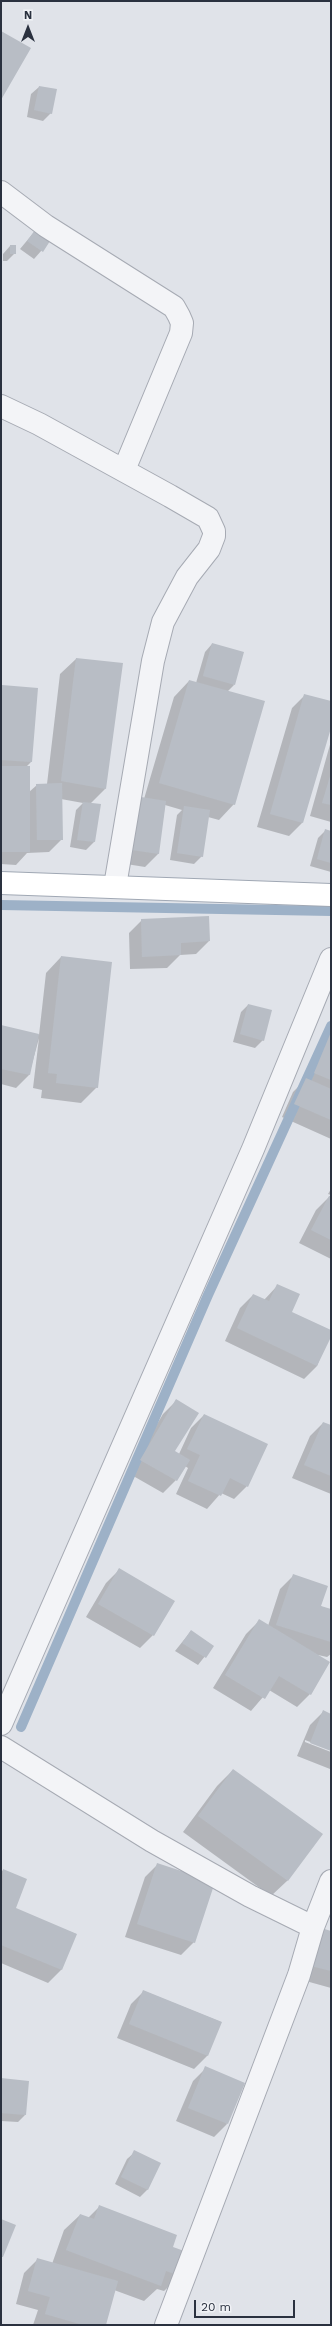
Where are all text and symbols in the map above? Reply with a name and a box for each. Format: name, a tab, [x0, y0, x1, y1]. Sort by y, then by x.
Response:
north arrow	[8, 8, 48, 48]
text: N	[24, 9, 32, 22]
scale bar	[196, 2292, 297, 2318]
text: 20 m	[201, 2300, 231, 2314]

